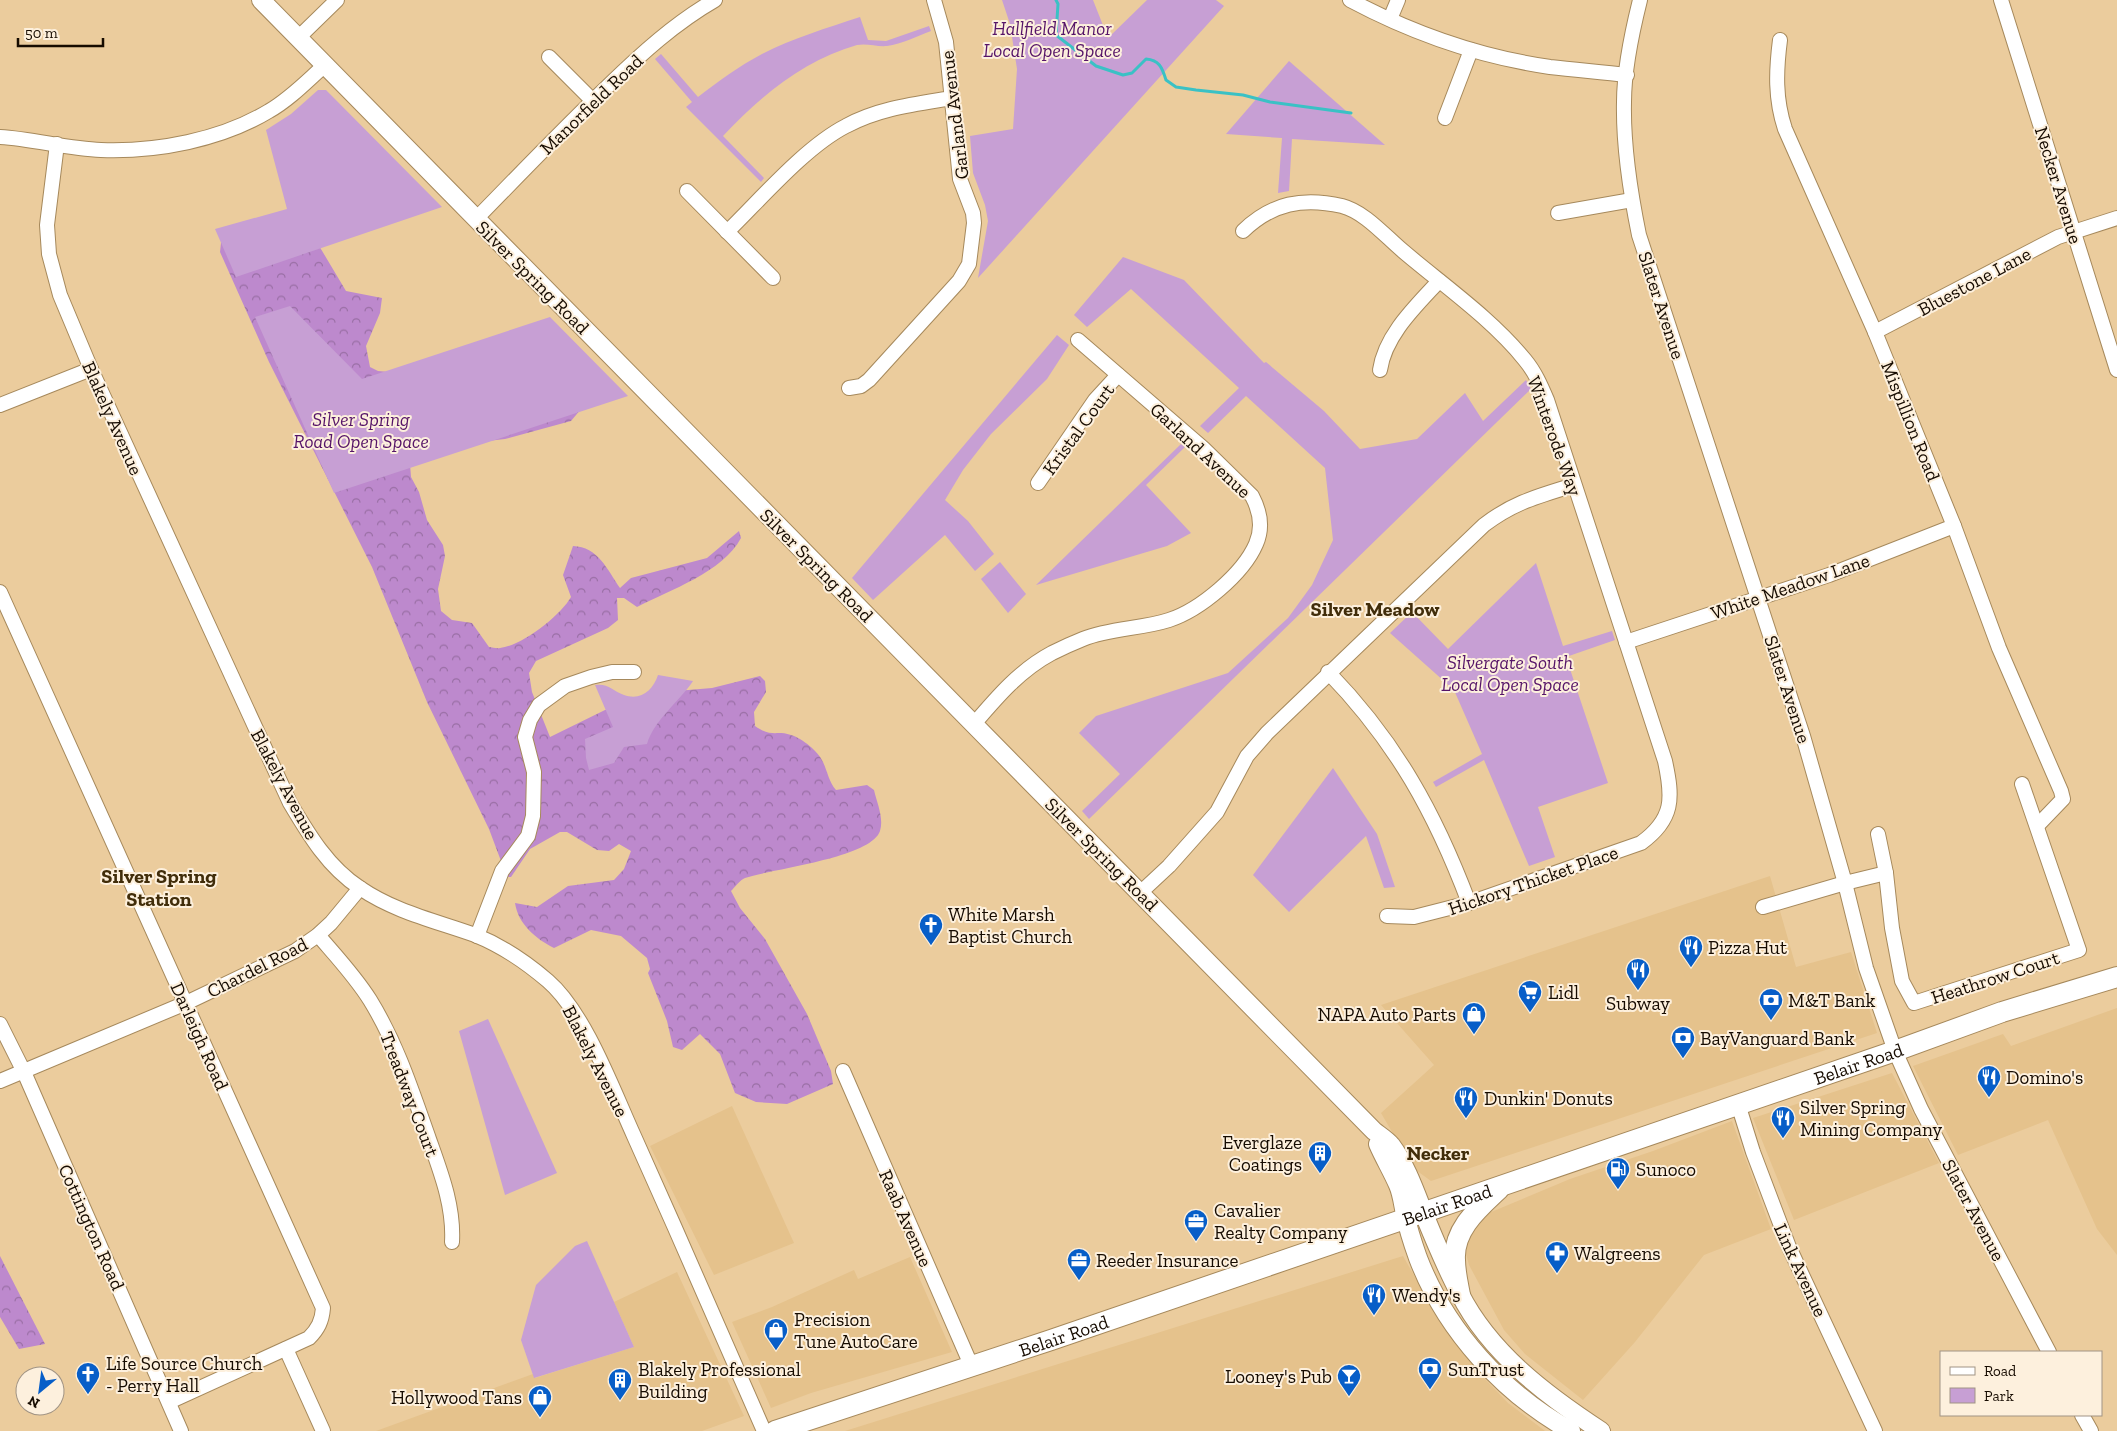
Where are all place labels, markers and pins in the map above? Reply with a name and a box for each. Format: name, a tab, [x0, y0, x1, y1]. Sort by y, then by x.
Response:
place label: White Marsh Baptist Church	[948, 903, 1072, 948]
church icon: White Marsh Baptist Church	[918, 912, 944, 946]
restaurant icon: Pizza Hut	[1678, 934, 1704, 968]
place label: Pizza Hut	[1708, 936, 1787, 959]
restaurant icon: Subway	[1625, 957, 1651, 991]
supermarket icon: Lidl	[1517, 979, 1543, 1013]
place label: Lidl	[1548, 981, 1579, 1004]
bank icon: M&T Bank	[1758, 987, 1784, 1021]
place label: M&T Bank	[1788, 989, 1876, 1012]
place label: Subway	[1606, 992, 1670, 1015]
shop icon: NAPA Auto Parts	[1461, 1001, 1487, 1035]
place label: NAPA Auto Parts	[1318, 1003, 1456, 1026]
bank icon: BayVanguard Bank	[1670, 1025, 1696, 1059]
place label: BayVanguard Bank	[1700, 1027, 1855, 1050]
restaurant icon: Domino's	[1976, 1064, 2002, 1098]
place label: Domino's	[2006, 1066, 2083, 1089]
restaurant icon: Dunkin' Donuts	[1453, 1085, 1479, 1119]
place label: Dunkin' Donuts	[1484, 1087, 1613, 1110]
place label: Silver Spring Mining Company	[1800, 1096, 1942, 1141]
restaurant icon: Silver Spring Mining Company	[1770, 1105, 1796, 1139]
place label: Everglaze Coatings	[1222, 1131, 1302, 1176]
building icon: Everglaze Coatings	[1307, 1140, 1333, 1174]
fuel station icon: Sunoco	[1605, 1156, 1631, 1190]
place label: Sunoco	[1636, 1158, 1696, 1181]
place label: Cavalier Realty Company	[1214, 1199, 1348, 1244]
office icon: Cavalier Realty Company	[1183, 1208, 1209, 1242]
pharmacy icon: Walgreens	[1544, 1240, 1570, 1274]
place label: Walgreens	[1574, 1242, 1661, 1265]
office icon: Reeder Insurance	[1066, 1247, 1092, 1281]
place label: Reeder Insurance	[1096, 1249, 1239, 1272]
restaurant icon: Wendy's	[1361, 1282, 1387, 1316]
place label: Wendy's	[1392, 1284, 1461, 1307]
place label: Precision Tune AutoCare	[794, 1308, 918, 1353]
shop icon: Precision Tune AutoCare	[763, 1317, 789, 1351]
place label: Life Source Church - Perry Hall	[106, 1352, 263, 1397]
bank icon: SunTrust	[1417, 1356, 1443, 1390]
place label: Blakely Professional Building	[638, 1358, 801, 1403]
place label: SunTrust	[1448, 1358, 1524, 1381]
church icon: Life Source Church - Perry Hall	[75, 1361, 101, 1395]
bar icon: Looney's Pub	[1336, 1363, 1362, 1397]
place label: Looney's Pub	[1225, 1365, 1332, 1388]
building icon: Blakely Professional Building	[607, 1367, 633, 1401]
shop icon: Hollywood Tans	[527, 1384, 553, 1418]
place label: Hollywood Tans	[391, 1386, 522, 1409]

